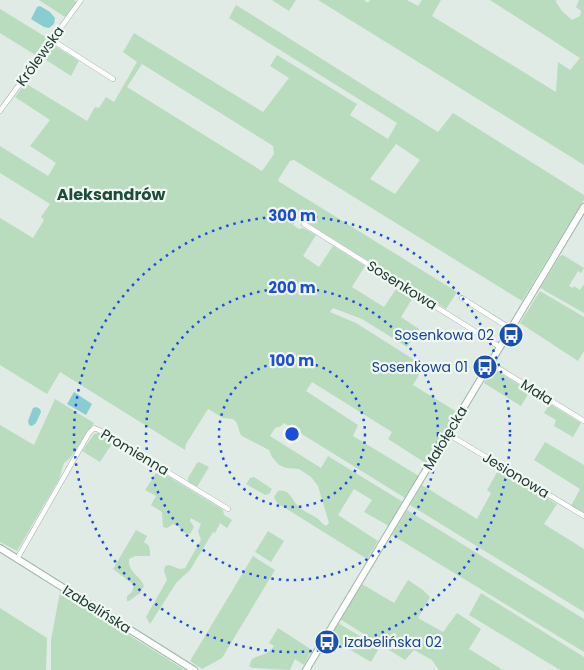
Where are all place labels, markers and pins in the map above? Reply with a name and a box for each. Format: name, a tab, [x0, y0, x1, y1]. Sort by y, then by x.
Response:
bus stop icon: Sosenkowa 02	[498, 322, 524, 348]
place label: Sosenkowa 02	[394, 325, 494, 345]
bus stop icon: Sosenkowa 01	[472, 354, 498, 380]
place label: Sosenkowa 01	[372, 357, 468, 377]
centre of rings	[283, 425, 301, 443]
bus stop icon: Izabelińska 02	[314, 629, 340, 655]
place label: Izabelińska 02	[344, 632, 442, 652]

